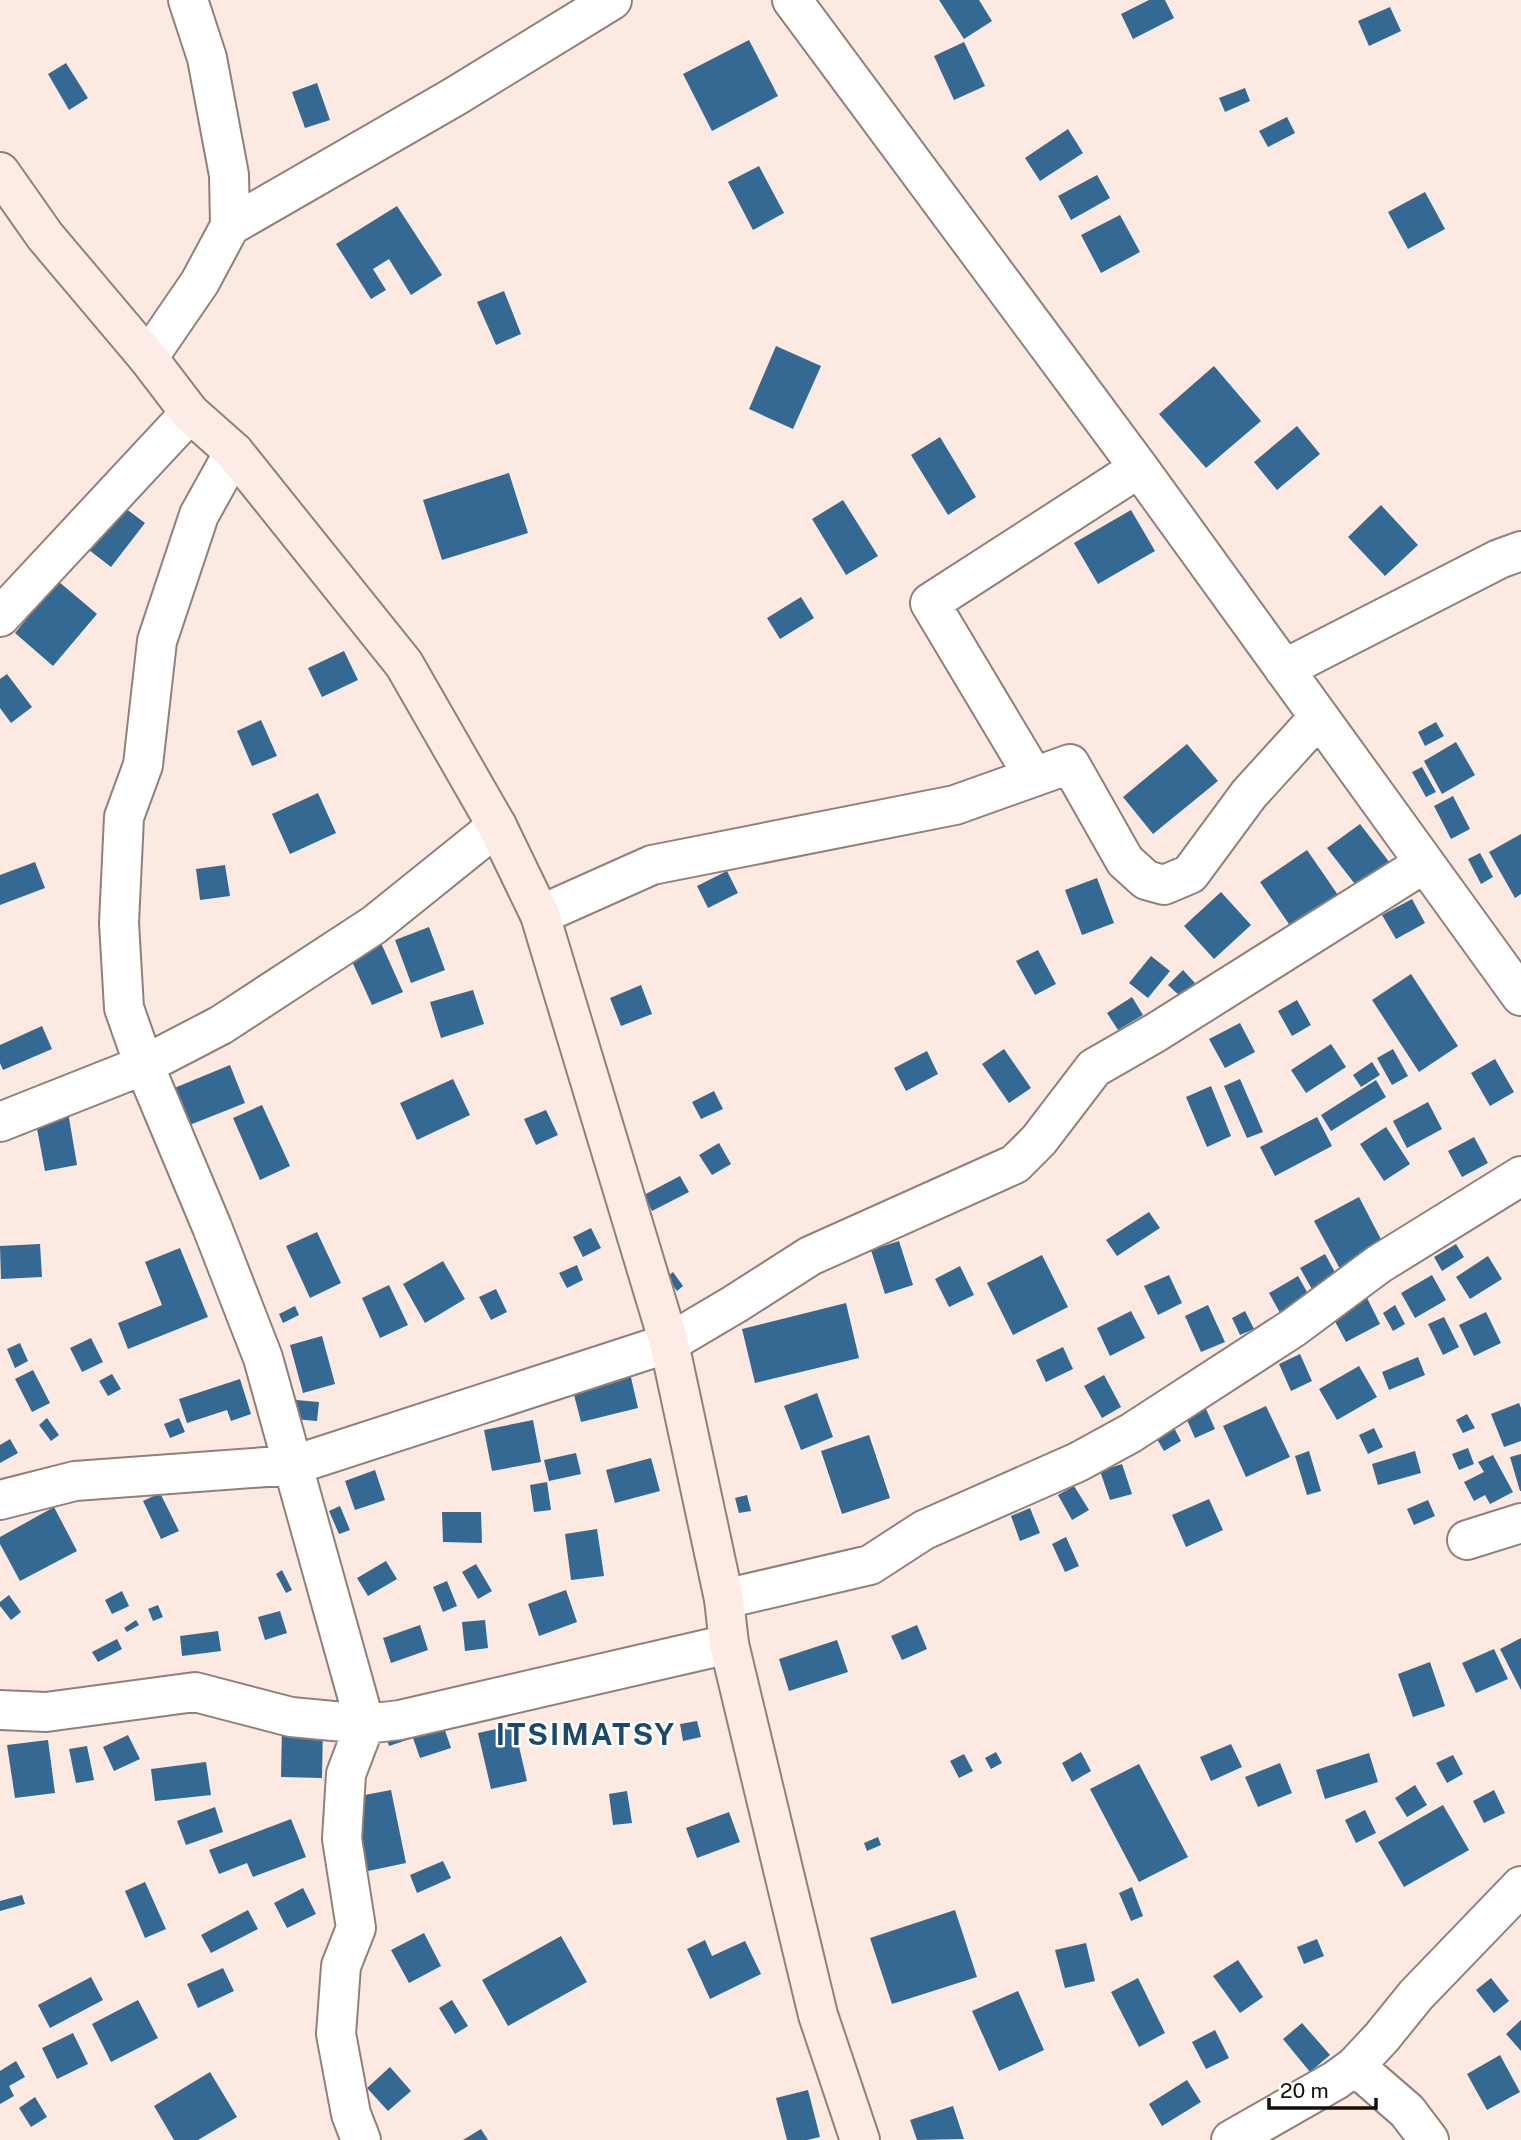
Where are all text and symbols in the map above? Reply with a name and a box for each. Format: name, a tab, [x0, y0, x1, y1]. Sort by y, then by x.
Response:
district label: ITSIMATSY	[496, 1716, 676, 1752]
scale bar	[1269, 2066, 1376, 2110]
text: 20 m	[1280, 2078, 1329, 2103]

